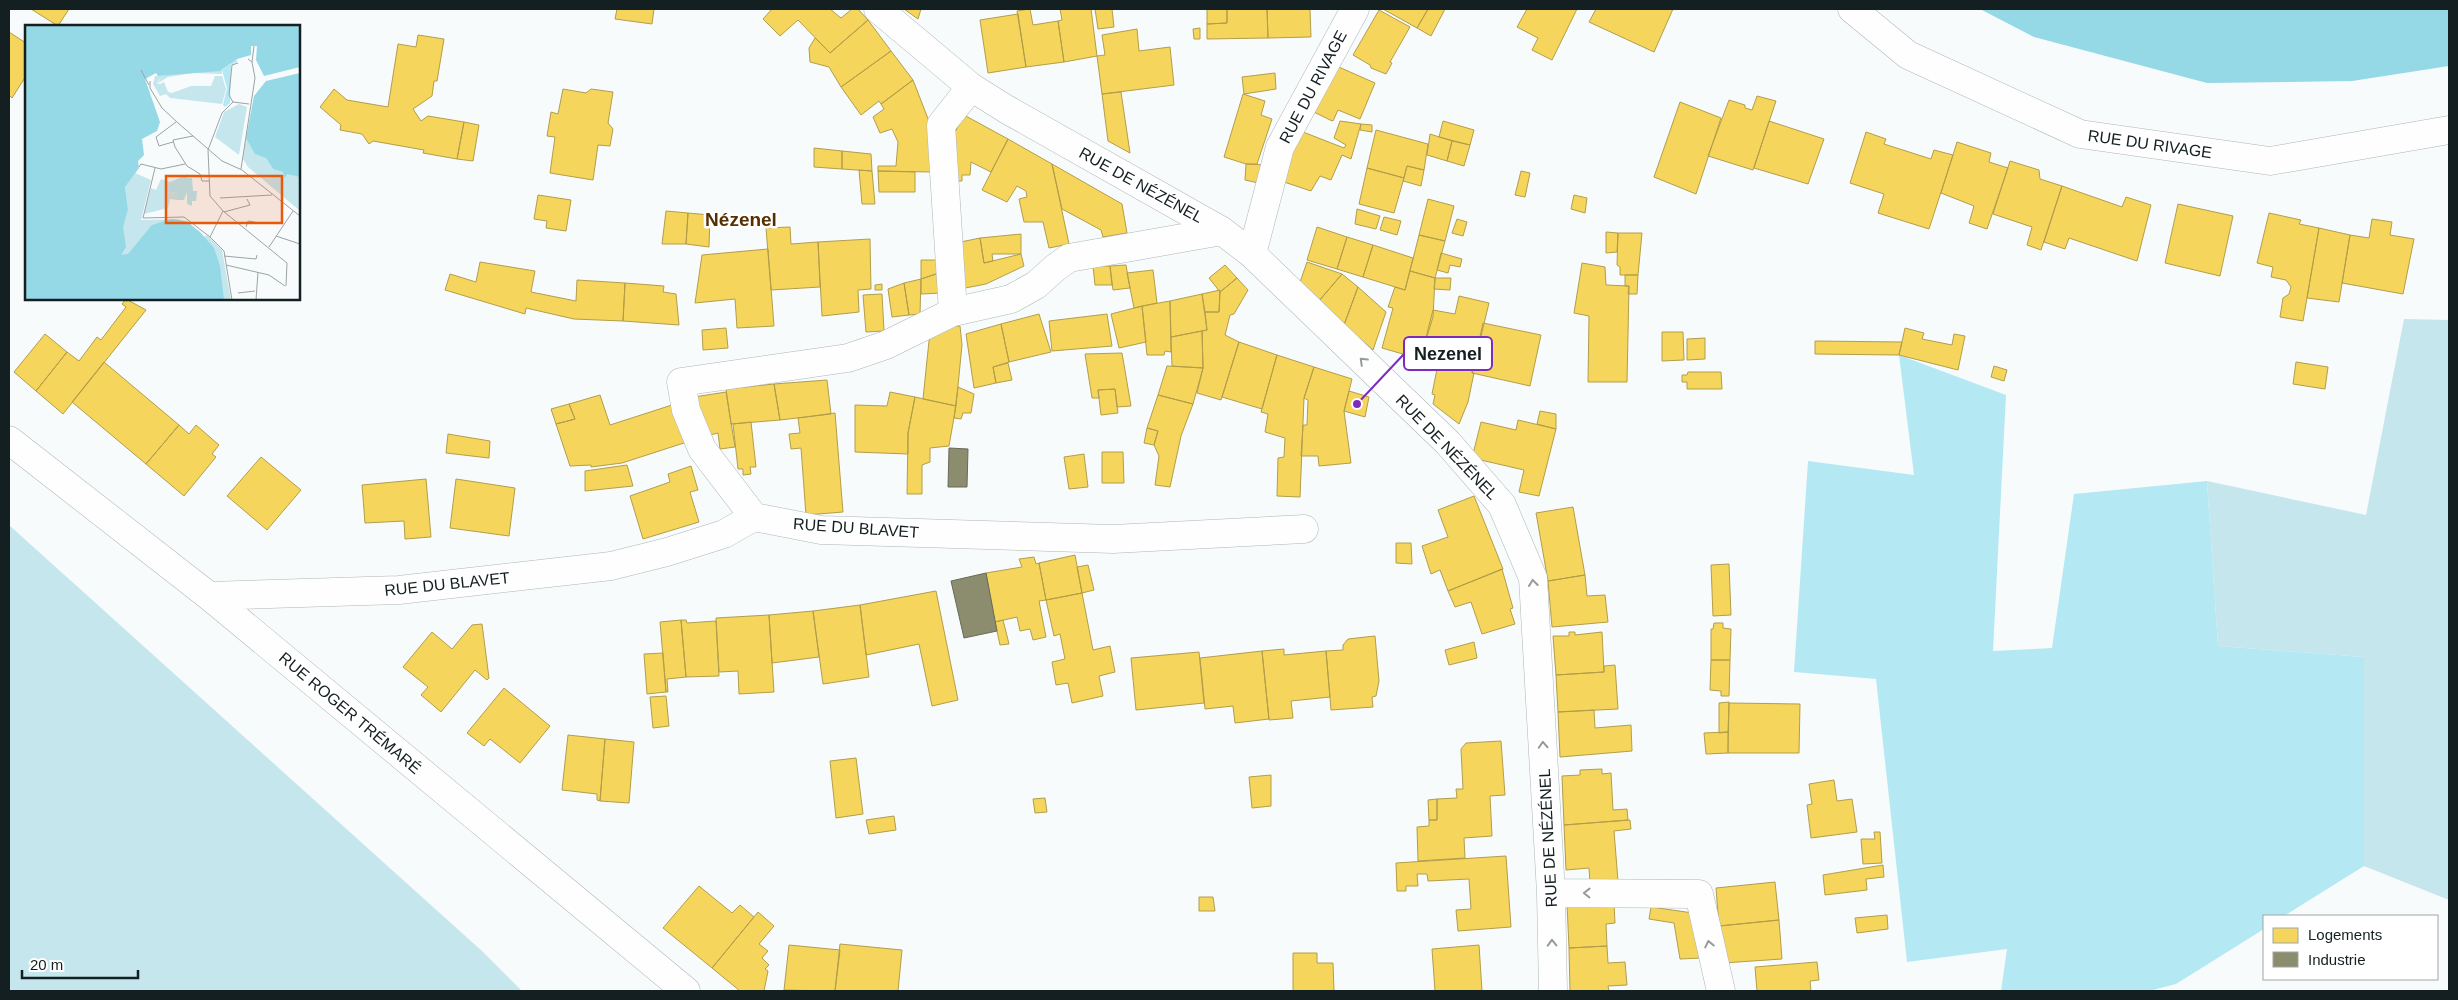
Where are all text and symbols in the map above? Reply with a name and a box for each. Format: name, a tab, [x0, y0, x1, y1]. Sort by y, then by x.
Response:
inset map	[25, 25, 300, 300]
street label: RUE DU RIVAGE	[1276, 28, 1350, 146]
street label: RUE DU RIVAGE	[2087, 127, 2213, 161]
street label: RUE DE NÉZÉNEL	[1076, 143, 1206, 226]
district label: Nézenel	[705, 209, 777, 230]
callout: Nezenel	[1404, 337, 1492, 370]
text: Nezenel	[1414, 344, 1482, 364]
one-way arrow	[1360, 358, 1369, 367]
street label: RUE DE NÉZÉNEL	[1393, 391, 1502, 503]
street label: RUE DU BLAVET	[793, 515, 920, 541]
street label: RUE DU BLAVET	[383, 569, 511, 599]
one-way arrow	[1528, 579, 1539, 587]
street label: RUE ROGER TRÉMARÉ	[276, 648, 425, 777]
one-way arrow	[1537, 741, 1548, 749]
street label: RUE DE NÉZÉNEL	[1535, 768, 1560, 908]
one-way arrow	[1583, 888, 1590, 898]
legend	[2263, 915, 2438, 980]
text: Logements	[2308, 926, 2382, 943]
one-way arrow	[1547, 938, 1558, 946]
one-way arrow	[1705, 939, 1715, 948]
scale bar	[22, 948, 139, 980]
text: Industrie	[2308, 951, 2366, 968]
text: 20 m	[30, 956, 63, 973]

